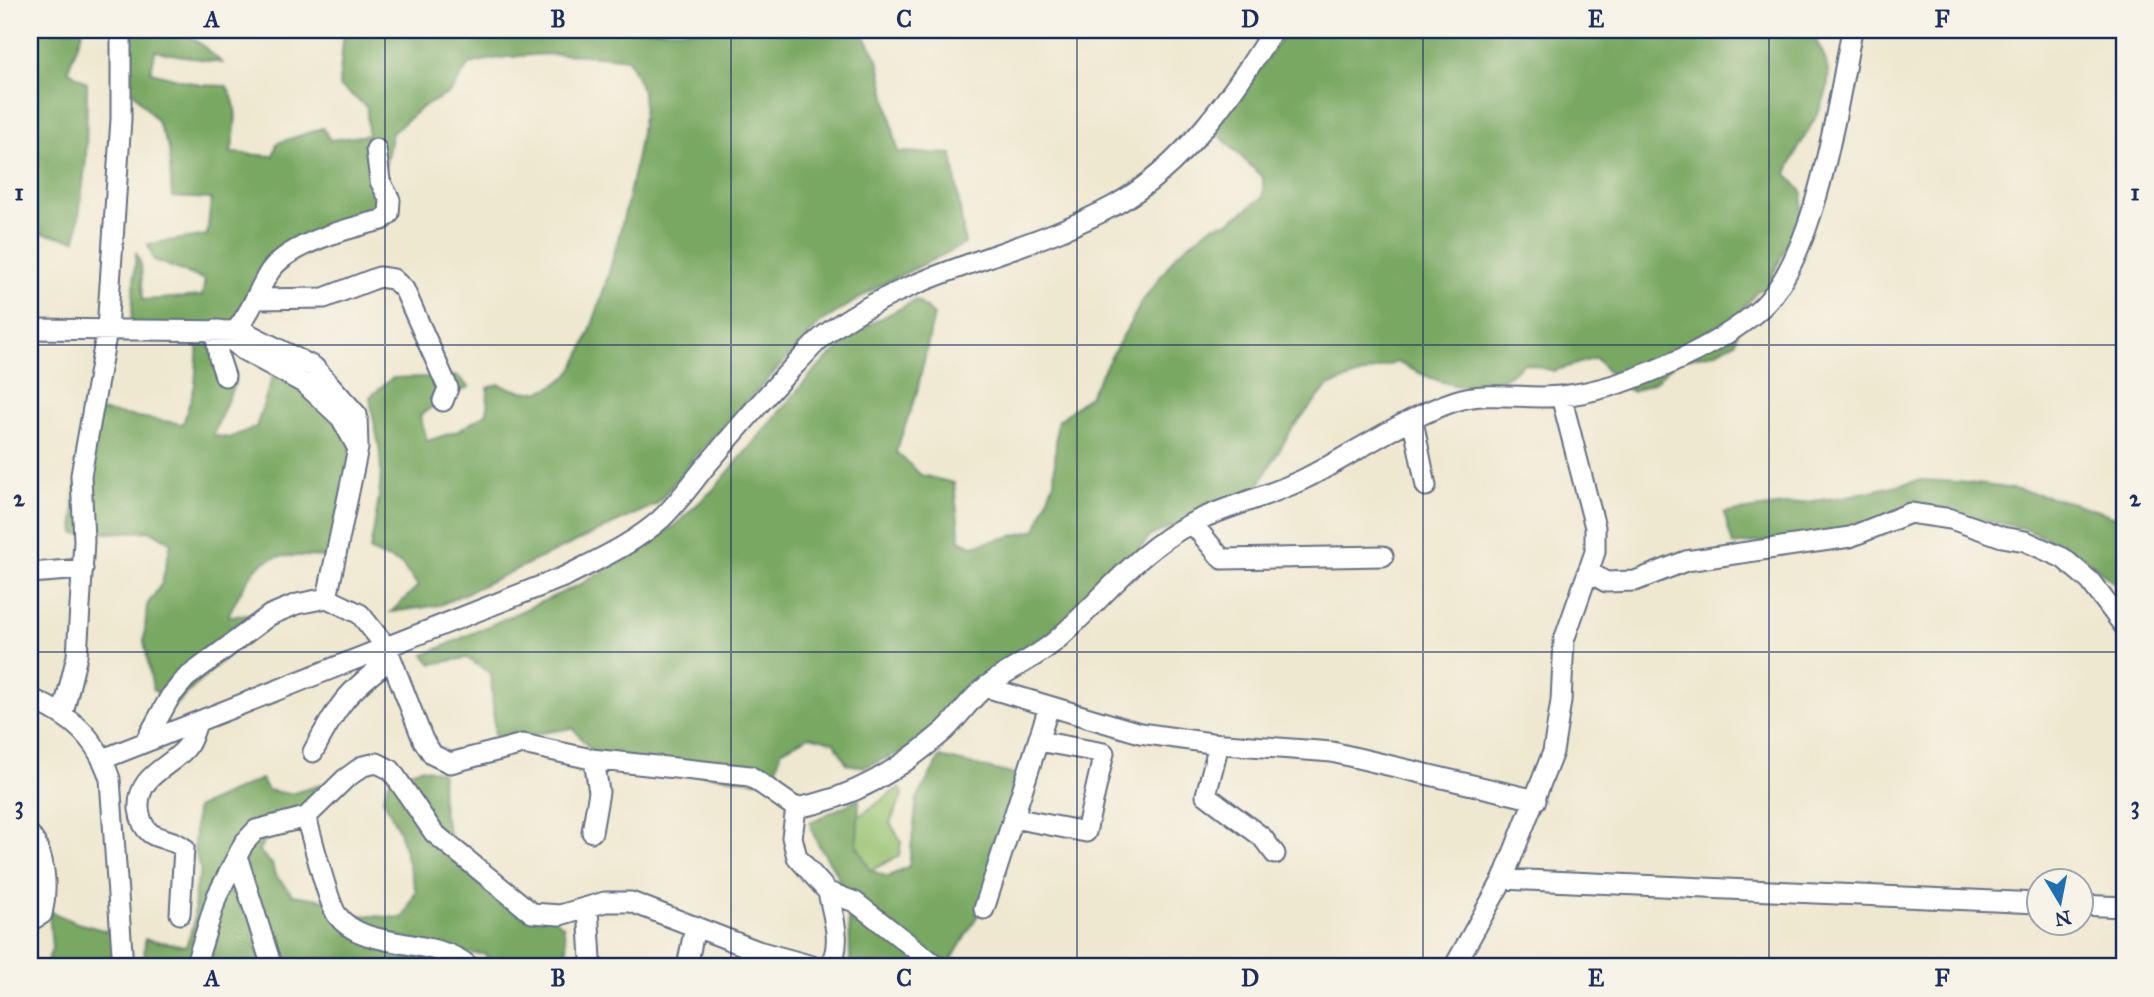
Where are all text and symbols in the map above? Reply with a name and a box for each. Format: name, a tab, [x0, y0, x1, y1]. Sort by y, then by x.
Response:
text: A	[202, 5, 220, 33]
text: B	[550, 5, 566, 33]
text: C	[896, 5, 912, 33]
text: D	[1241, 5, 1259, 33]
text: E	[1588, 5, 1605, 33]
text: F	[1934, 5, 1950, 33]
text: 1	[14, 178, 24, 206]
text: 1	[2130, 178, 2140, 206]
text: 2	[13, 484, 25, 512]
text: 2	[2129, 484, 2141, 512]
text: 3	[14, 791, 24, 820]
text: 3	[2130, 791, 2140, 820]
north arrow	[2024, 867, 2094, 937]
text: N	[2053, 906, 2073, 931]
text: A	[202, 964, 220, 992]
text: B	[550, 964, 566, 992]
text: C	[896, 964, 912, 992]
text: D	[1241, 964, 1259, 992]
text: E	[1588, 964, 1605, 992]
text: F	[1934, 964, 1950, 992]

